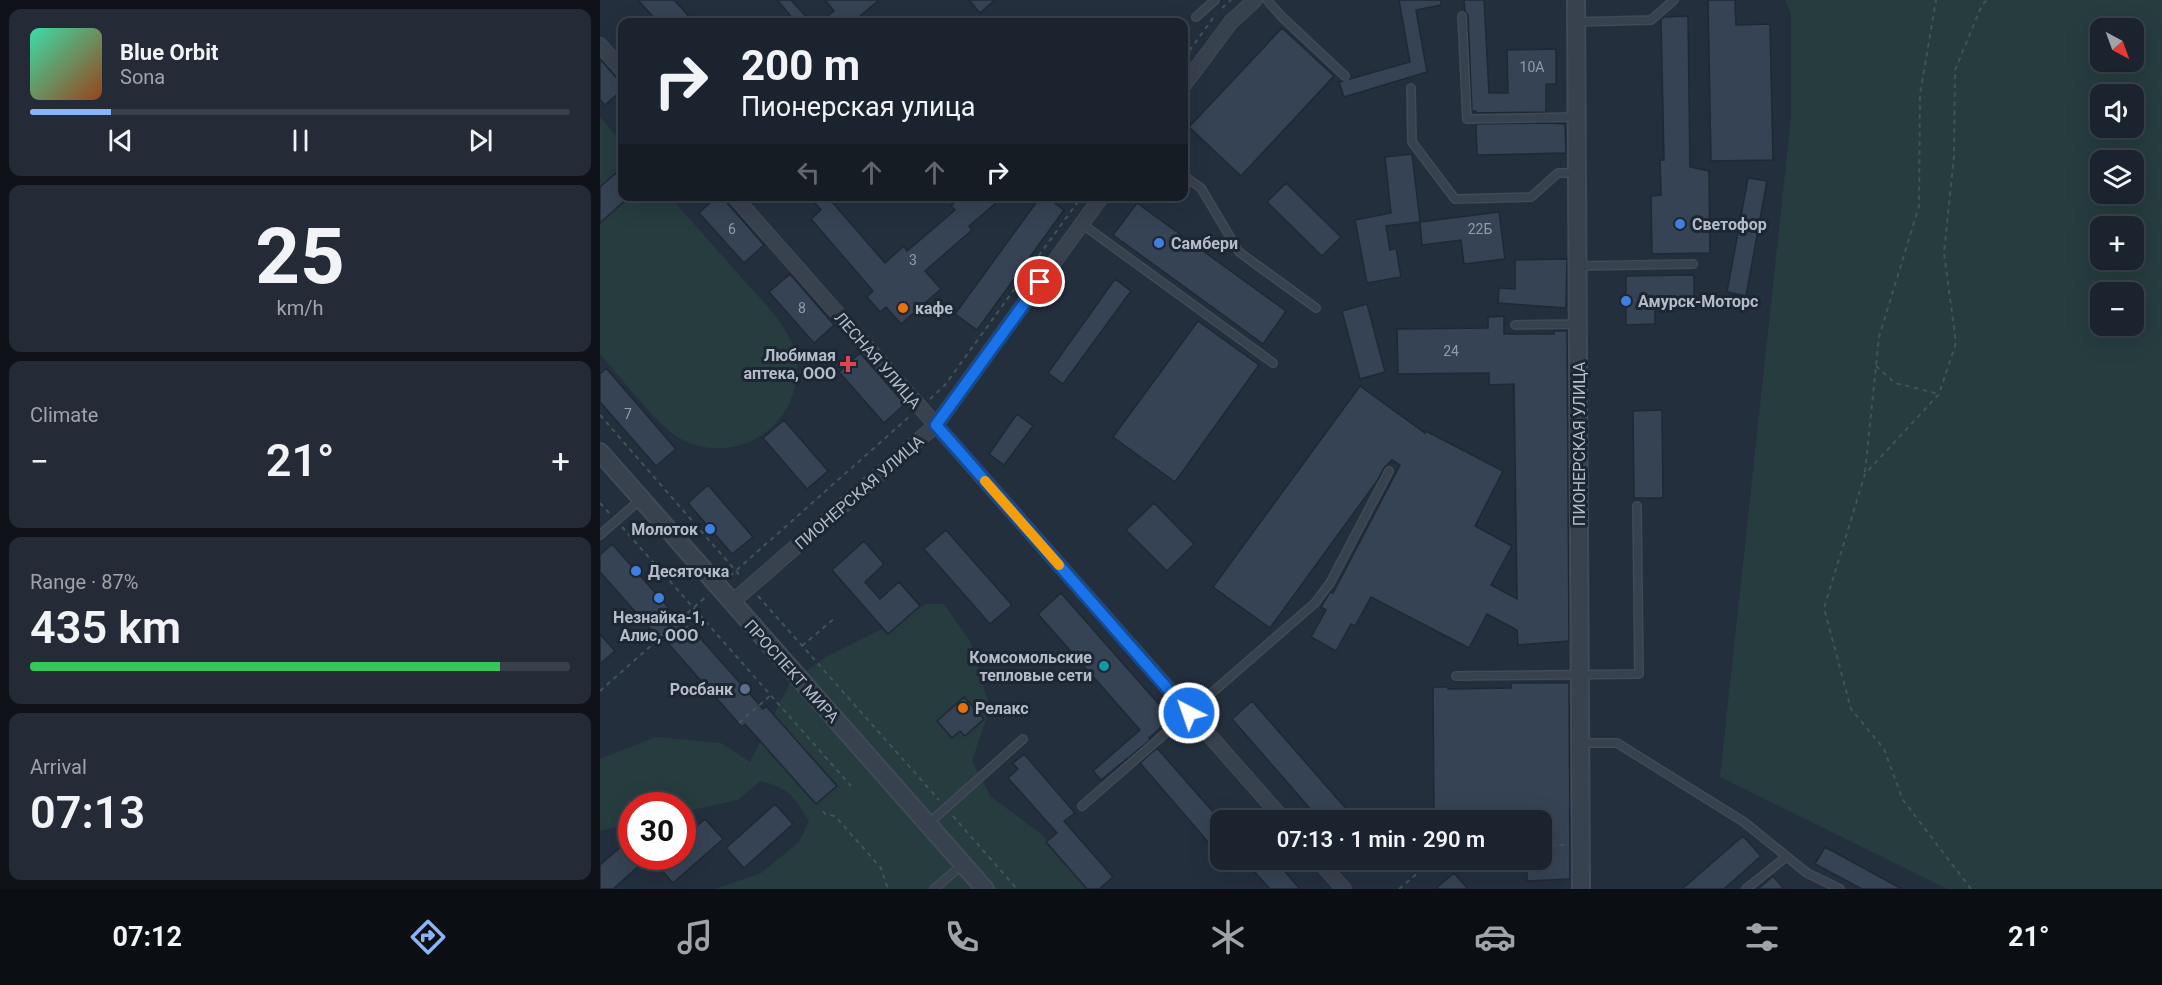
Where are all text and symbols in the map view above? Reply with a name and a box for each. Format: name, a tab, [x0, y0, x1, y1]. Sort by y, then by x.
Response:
north arrow	[2090, 18, 2144, 72]
map controls	[2090, 18, 2144, 336]
text: Blue Orbit	[120, 40, 218, 65]
text: 200 m	[741, 41, 860, 90]
icon: right	[642, 42, 720, 120]
house number: 10А	[1520, 59, 1544, 75]
text: Sona	[120, 65, 165, 89]
button: sound	[2090, 84, 2144, 138]
text: Пионерская улица	[741, 91, 975, 123]
icon: previous	[104, 124, 137, 157]
icon: pause	[284, 124, 317, 157]
icon: next	[464, 124, 497, 157]
button: layers	[2090, 150, 2144, 204]
icon: left	[792, 156, 825, 189]
icon: ahead	[855, 156, 888, 189]
icon: ahead	[918, 156, 951, 189]
icon: right	[981, 156, 1014, 189]
text: 25	[255, 211, 345, 302]
place label: Светофор	[1692, 215, 1767, 234]
button: +	[2090, 216, 2144, 270]
marker: Светофор	[1673, 217, 1687, 231]
house number: 6	[728, 221, 736, 237]
house number: 22Б	[1468, 221, 1492, 237]
place label: Самбери	[1171, 234, 1238, 253]
marker: Самбери	[1152, 236, 1166, 250]
house number: 3	[909, 252, 917, 268]
pin	[1014, 256, 1065, 307]
icon: arrive	[1023, 265, 1056, 298]
button: −	[2090, 282, 2144, 336]
place label: Амурск-Моторс	[1638, 292, 1758, 311]
marker: Амурск-Моторс	[1619, 294, 1633, 308]
text: km/h	[277, 296, 323, 320]
place label: кафе	[915, 299, 953, 318]
house number: 8	[798, 300, 806, 316]
marker: кафе	[896, 301, 910, 315]
street label: ЛЕСНАЯ УЛИЦА	[831, 308, 925, 413]
house number: 24	[1443, 343, 1459, 359]
place label: Любимая аптека, ООО	[744, 346, 836, 383]
marker: Любимая аптека, ООО	[841, 357, 855, 371]
street label: ПИОНЕРСКАЯ УЛИЦА	[1570, 361, 1589, 526]
text: Climate	[30, 403, 98, 427]
house number: 7	[624, 406, 632, 422]
street label: ПИОНЕРСКАЯ УЛИЦА	[791, 431, 928, 553]
text: 21°	[266, 434, 334, 487]
text: −	[30, 442, 49, 481]
text: +	[551, 442, 570, 481]
place label: Молоток	[631, 520, 699, 539]
marker: Молоток	[703, 522, 717, 536]
place label: Десяточка	[648, 562, 730, 581]
marker: Десяточка	[629, 564, 643, 578]
text: Range · 87%	[30, 570, 138, 594]
marker: Незнайка-1, Алис, ООО	[652, 591, 666, 605]
text: 435 km	[30, 601, 181, 654]
place label: Незнайка-1, Алис, ООО	[613, 608, 705, 645]
street label: ПРОСПЕКТ МИРА	[740, 616, 843, 727]
place label: Комсомольские тепловые сети	[969, 648, 1092, 685]
marker: Комсомольские тепловые сети	[1097, 659, 1111, 673]
place label: Росбанк	[670, 680, 734, 699]
position arrow	[1157, 681, 1221, 745]
marker: Росбанк	[738, 682, 752, 696]
place label: Релакс	[975, 699, 1029, 718]
marker: Релакс	[956, 701, 970, 715]
text: Arrival	[30, 755, 87, 779]
text: 07:13	[30, 786, 145, 839]
speed limit sign: 30	[618, 792, 696, 870]
text: 07:13 · 1 min · 290 m	[1277, 827, 1485, 852]
icon: directions	[407, 916, 449, 958]
icon: music	[674, 916, 716, 958]
icon: phone	[941, 916, 983, 958]
icon: climate	[1207, 916, 1249, 958]
icon: car	[1474, 916, 1516, 958]
icon: filters	[1741, 916, 1783, 958]
text: 07:12	[112, 921, 182, 953]
text: 21°	[2008, 921, 2050, 953]

